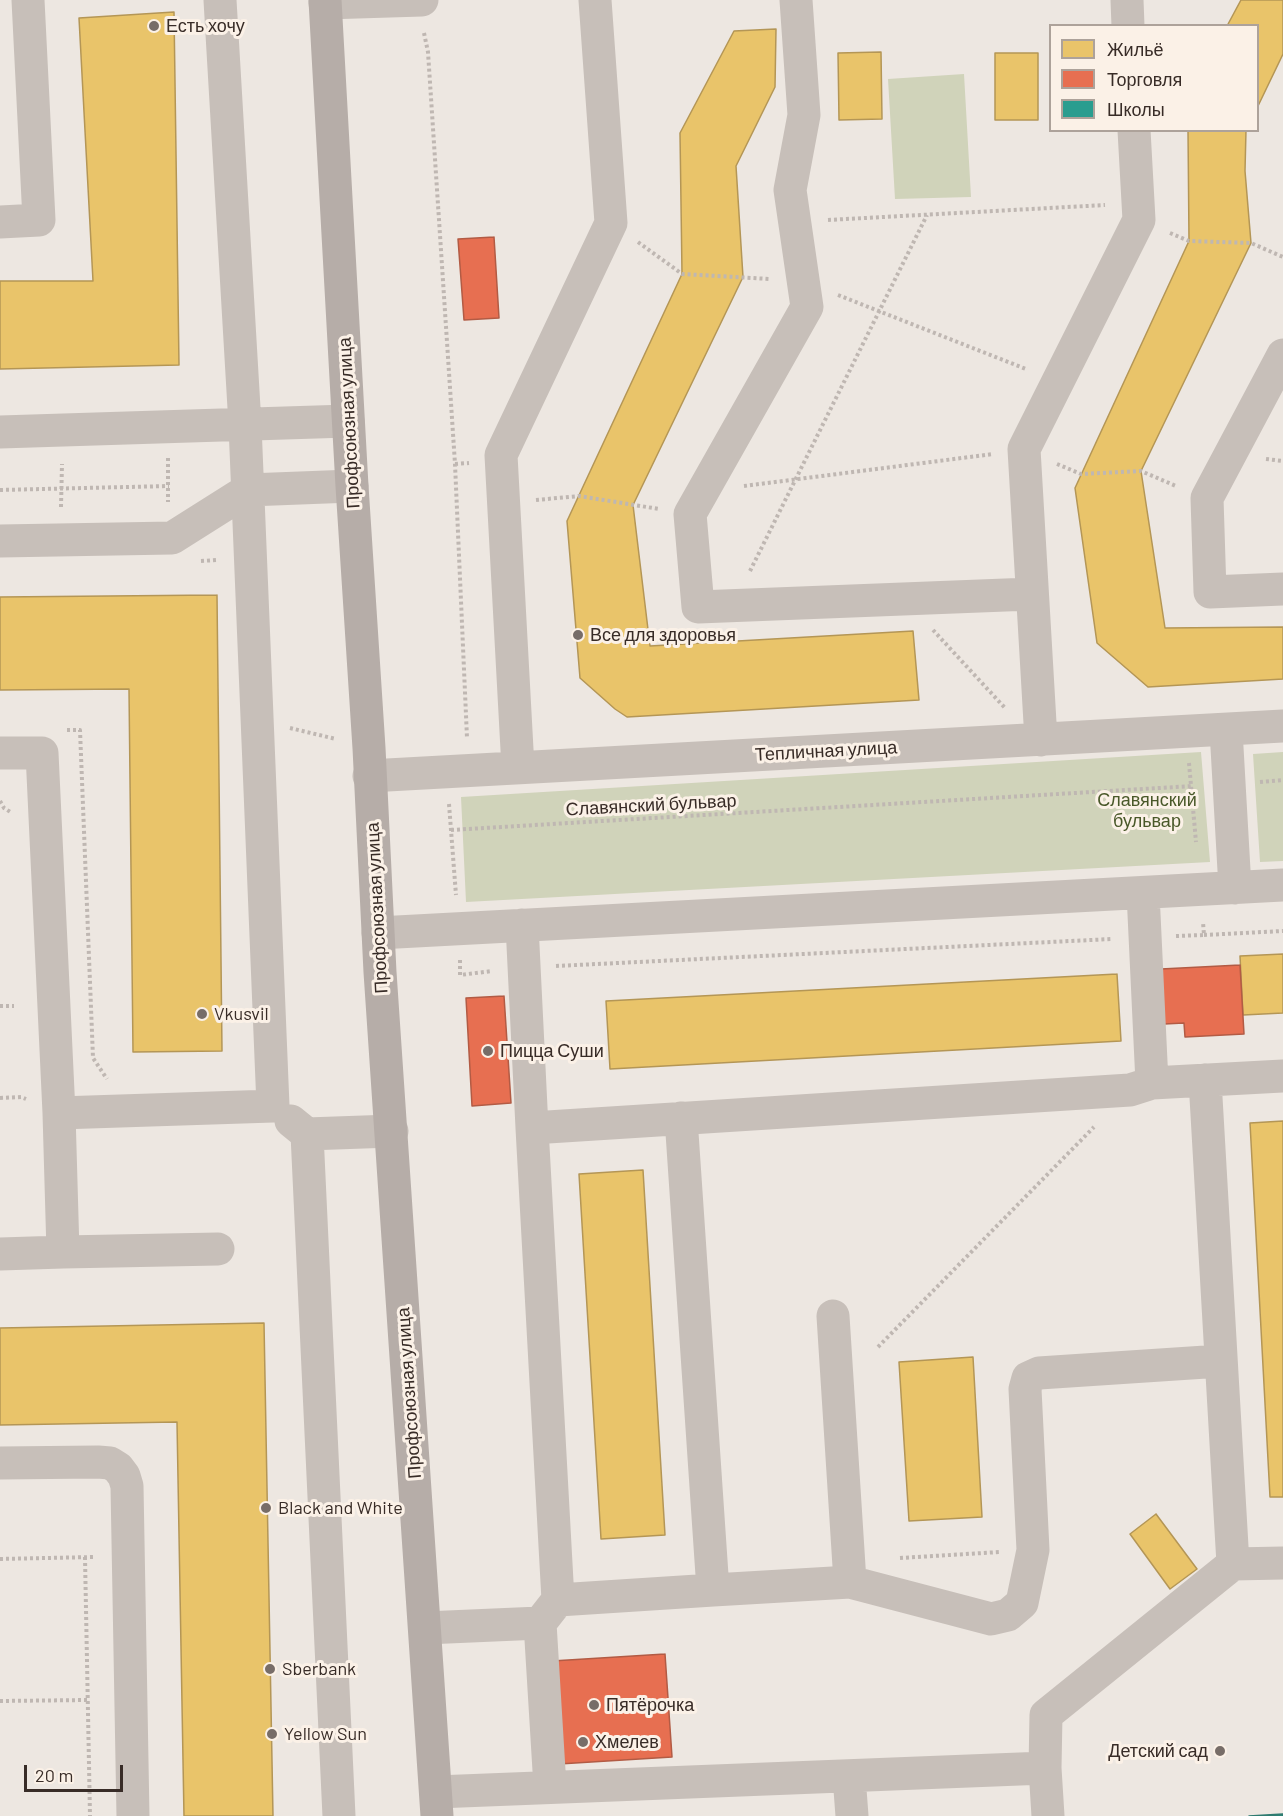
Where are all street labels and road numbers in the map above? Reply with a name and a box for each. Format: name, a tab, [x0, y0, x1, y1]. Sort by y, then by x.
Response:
street label: Профсоюзная улица	[334, 337, 364, 509]
street label: Тепличная улица	[754, 736, 898, 766]
street label: Славянский бульвар	[565, 790, 737, 820]
street label: Профсоюзная улица	[362, 822, 392, 994]
street label: Профсоюзная улица	[392, 1307, 426, 1479]

